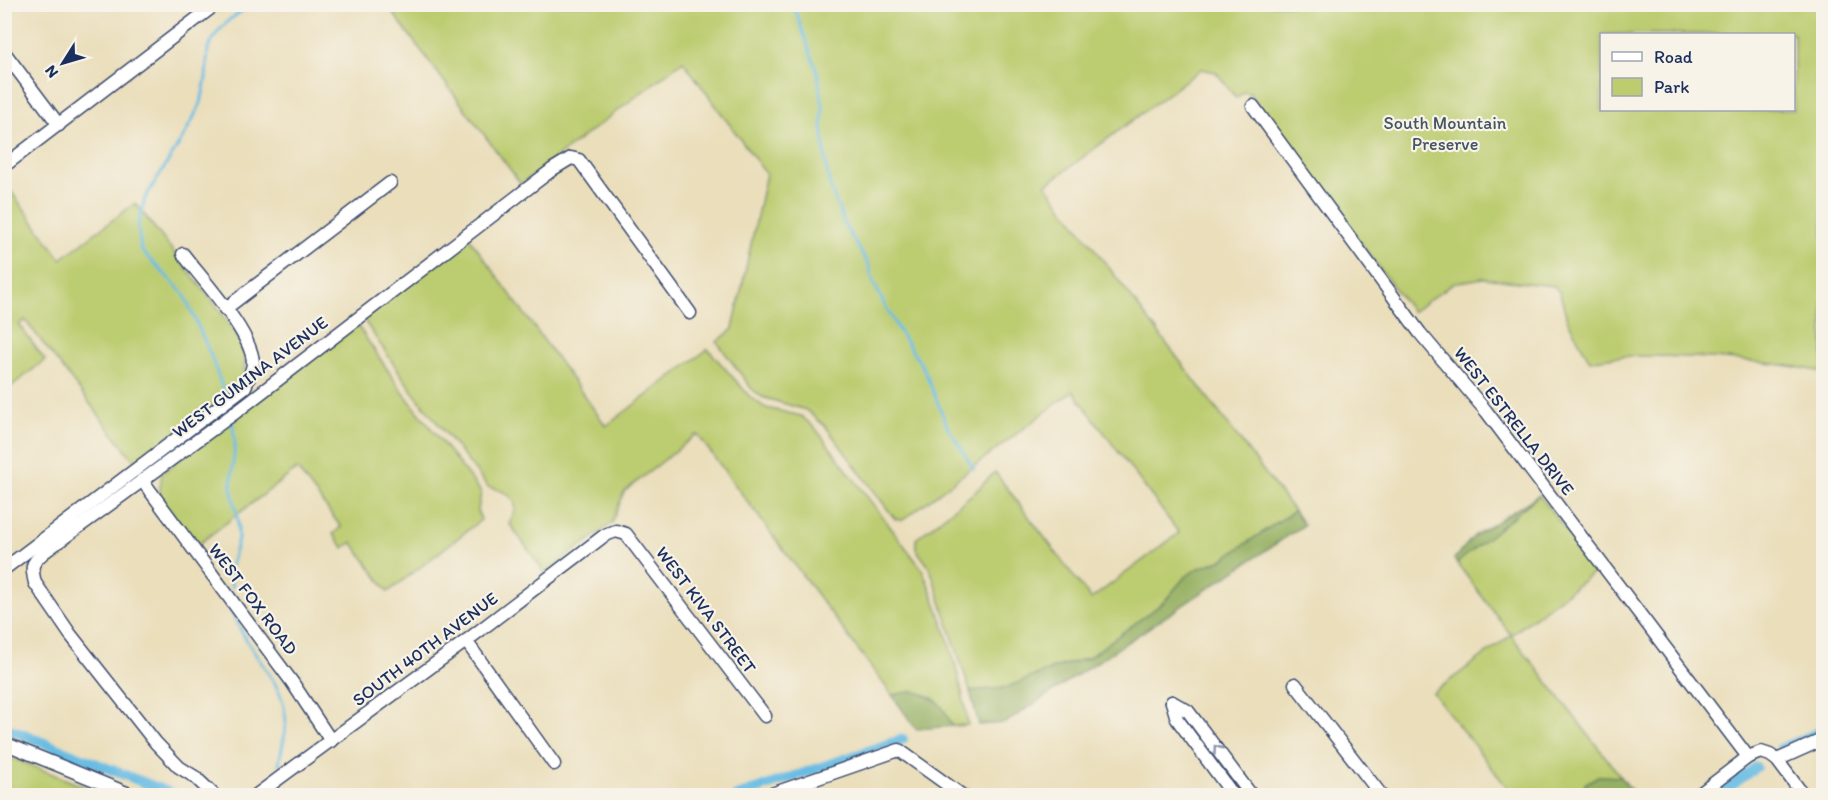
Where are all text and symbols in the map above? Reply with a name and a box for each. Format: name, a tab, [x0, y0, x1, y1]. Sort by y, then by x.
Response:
north arrow	[33, 33, 93, 93]
legend	[1600, 33, 1795, 111]
text: Road	[1654, 46, 1693, 68]
text: N	[41, 62, 62, 82]
text: Park	[1654, 76, 1689, 98]
park label: South Mountain Preserve	[1384, 112, 1507, 155]
street label: WEST GUMINA AVENUE	[168, 311, 332, 443]
street label: WEST ESTRELLA DRIVE	[1449, 342, 1579, 500]
street label: WEST FOX ROAD	[204, 539, 302, 659]
street label: WEST KIVA STREET	[651, 542, 761, 678]
street label: SOUTH 40TH AVENUE	[348, 587, 502, 711]
one-way arrow	[1213, 744, 1224, 755]

